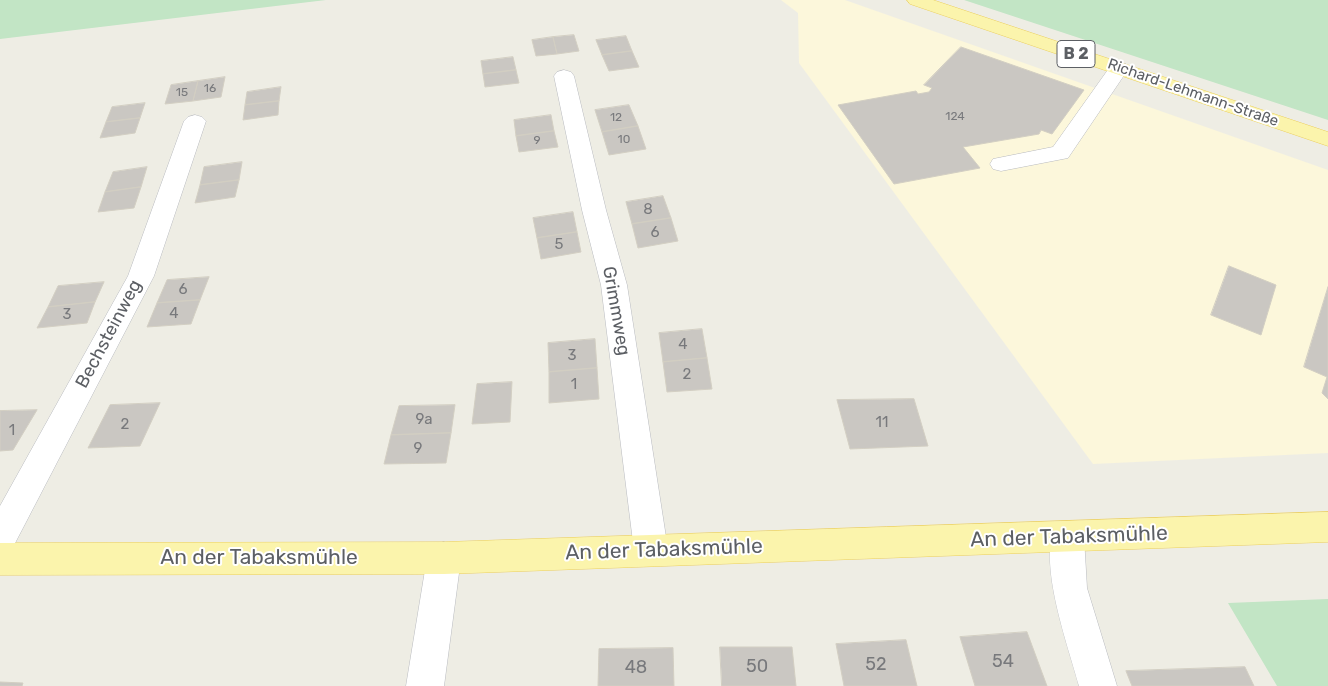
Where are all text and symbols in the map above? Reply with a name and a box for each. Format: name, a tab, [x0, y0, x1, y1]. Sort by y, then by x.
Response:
road number: B 2	[1057, 41, 1095, 68]
street label: Richard-Lehmann-Straße	[1105, 55, 1281, 131]
house number: 16	[204, 82, 216, 96]
house number: 15	[176, 86, 188, 100]
house number: 124	[945, 110, 965, 124]
house number: 12	[610, 111, 622, 125]
house number: 10	[618, 133, 630, 147]
house number: 9	[533, 134, 541, 148]
house number: 8	[643, 201, 653, 219]
house number: 6	[650, 224, 660, 242]
house number: 5	[555, 236, 563, 254]
street label: Grimmweg	[598, 265, 634, 357]
street label: Bechsteinweg	[71, 276, 147, 392]
house number: 6	[178, 281, 188, 299]
house number: 4	[169, 305, 179, 323]
house number: 3	[62, 306, 72, 324]
house number: 4	[678, 336, 688, 354]
house number: 3	[567, 347, 577, 365]
house number: 2	[683, 366, 691, 384]
house number: 1	[571, 376, 577, 394]
house number: 9a	[415, 411, 433, 429]
house number: 11	[876, 414, 888, 432]
house number: 2	[121, 416, 129, 434]
house number: 1	[9, 422, 15, 440]
house number: 9	[414, 440, 422, 458]
street label: An der Tabaksmühle	[970, 521, 1168, 553]
street label: An der Tabaksmühle	[565, 534, 763, 566]
street label: An der Tabaksmühle	[160, 545, 358, 571]
house number: 54	[992, 651, 1014, 673]
house number: 52	[865, 654, 887, 676]
house number: 50	[746, 656, 768, 678]
house number: 48	[625, 657, 647, 679]

